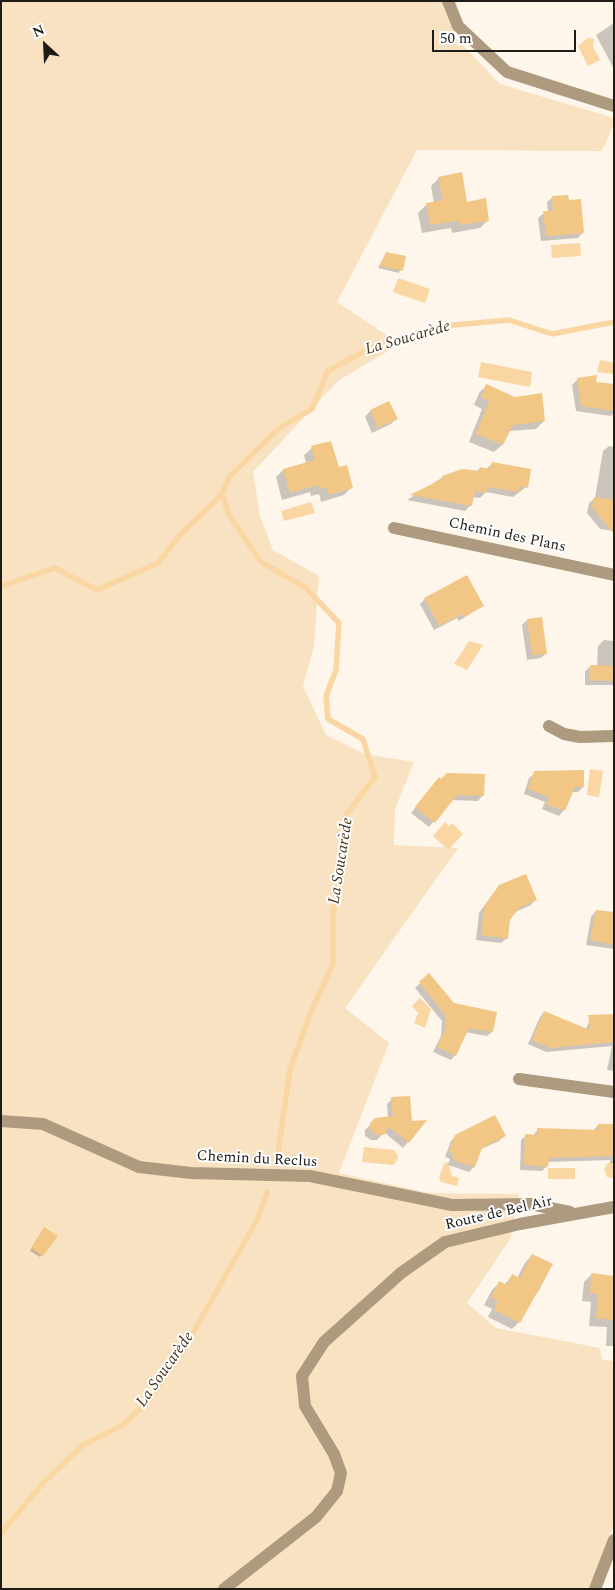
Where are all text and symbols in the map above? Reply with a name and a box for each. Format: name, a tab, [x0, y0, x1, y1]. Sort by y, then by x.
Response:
text: N	[29, 19, 48, 43]
north arrow	[20, 20, 70, 70]
scale bar	[435, 20, 579, 52]
text: 50 m	[440, 27, 472, 50]
water label: La Soucarède	[363, 318, 453, 360]
street label: Chemin des Plans	[447, 515, 567, 557]
water label: La Soucarède	[326, 816, 358, 906]
street label: Chemin du Reclus	[196, 1148, 318, 1172]
street label: Route de Bel Air	[444, 1193, 554, 1235]
water label: La Soucarède	[133, 1329, 199, 1411]

